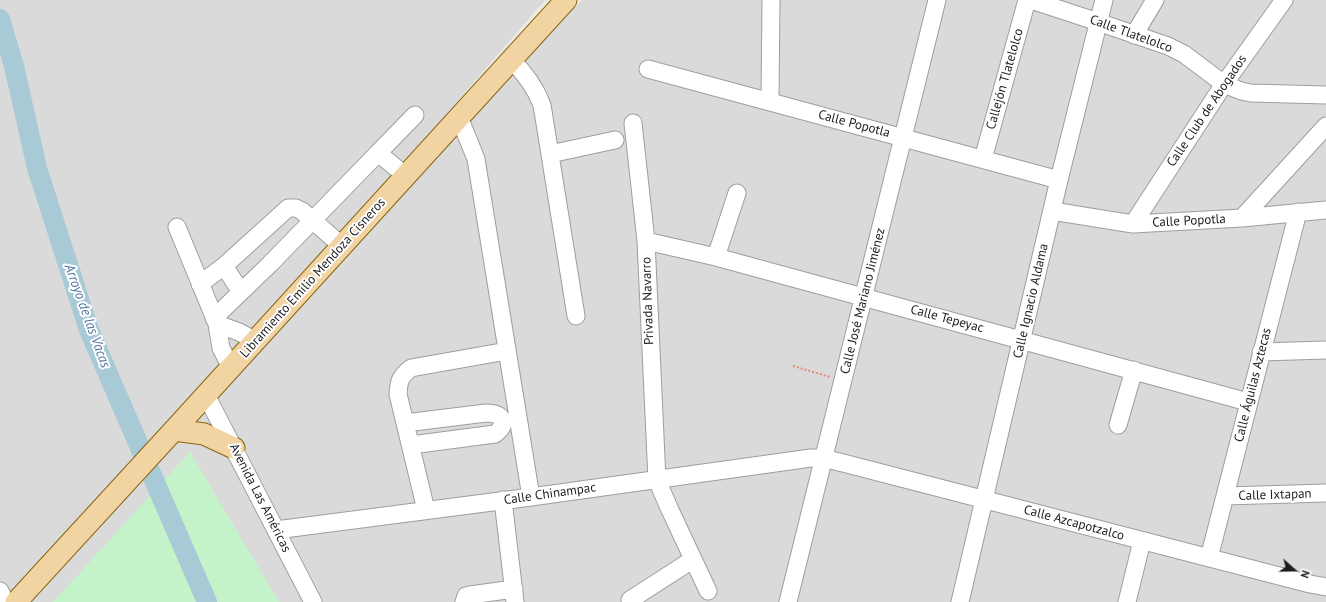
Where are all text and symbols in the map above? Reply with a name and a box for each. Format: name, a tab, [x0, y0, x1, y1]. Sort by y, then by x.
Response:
street label: Calle Tlatelolco	[1088, 12, 1174, 56]
street label: Callejón Tlatelolco	[983, 27, 1027, 131]
street label: Calle Club de Abogados	[1164, 52, 1250, 170]
street label: Calle Popotla	[816, 107, 892, 141]
street label: Libramiento Emilio Mendoza Cisneros	[237, 195, 389, 361]
street label: Calle Popotla	[1152, 211, 1226, 231]
street label: Calle José Mariano Jiménez	[837, 226, 889, 376]
street label: Calle Ignacio Aldama	[1010, 242, 1052, 360]
street label: Privada Navarro	[639, 257, 657, 345]
water label: Arroyo de las Vacas	[60, 262, 114, 370]
street label: Calle Tepeyac	[909, 302, 985, 336]
street label: Calle Águilas Aztecas	[1231, 326, 1275, 444]
street label: Avenida Las Américas	[226, 441, 294, 555]
street label: Calle Chinampac	[503, 480, 597, 508]
street label: Calle Ixtapan	[1238, 486, 1312, 504]
street label: Calle Azcapotzalco	[1022, 502, 1126, 544]
north arrow	[1274, 550, 1314, 590]
text: N	[1297, 568, 1313, 580]

